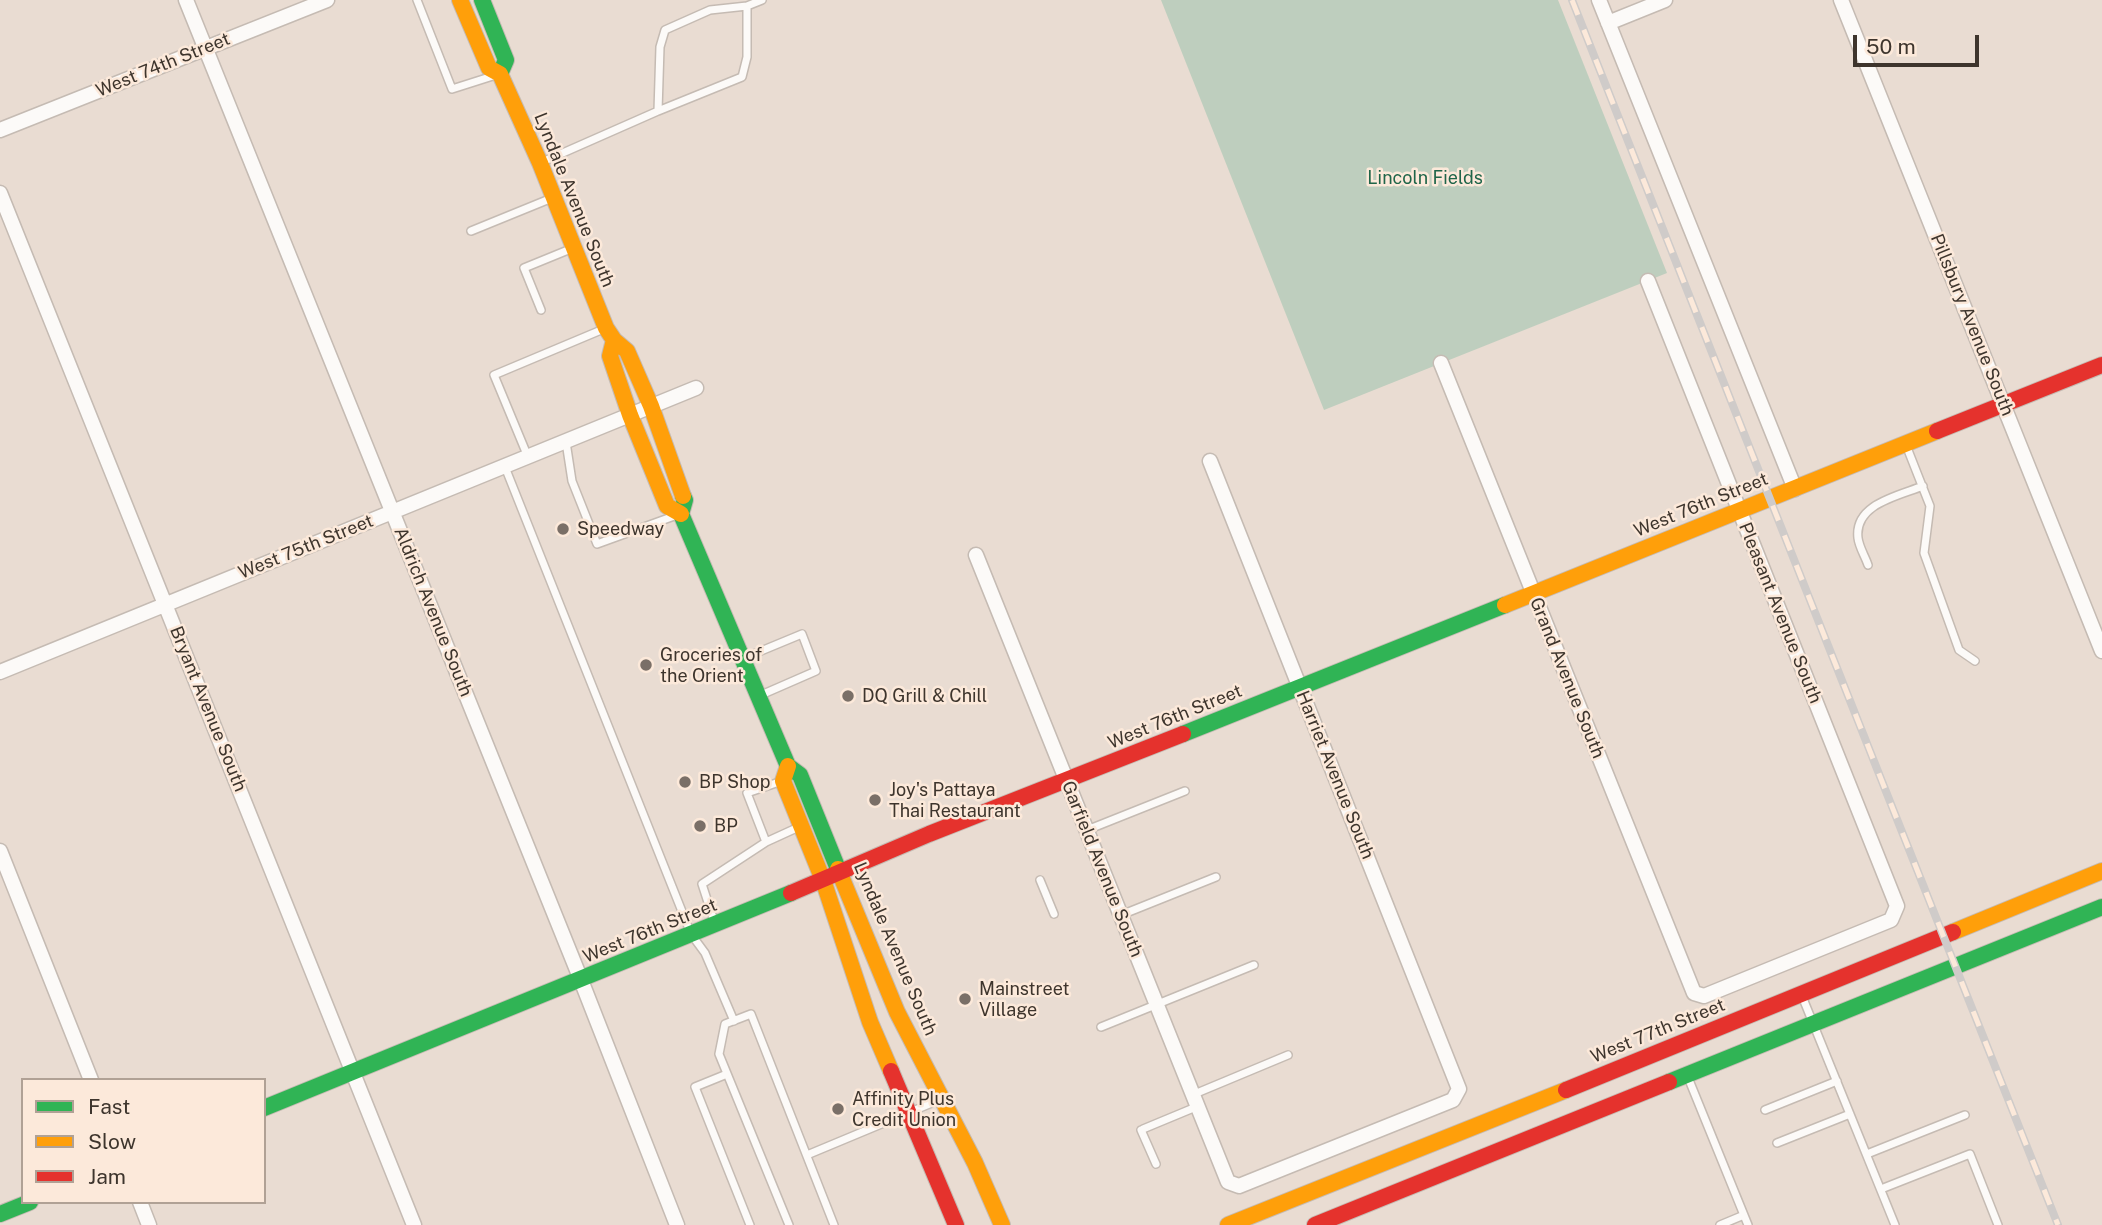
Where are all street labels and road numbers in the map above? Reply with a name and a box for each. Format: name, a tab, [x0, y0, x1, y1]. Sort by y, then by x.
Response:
street label: West 74th Street	[93, 28, 233, 102]
street label: Lyndale Avenue South	[529, 110, 619, 290]
street label: Pillsbury Avenue South	[1926, 231, 2018, 419]
street label: West 76th Street	[1631, 468, 1771, 542]
street label: West 75th Street	[235, 510, 377, 584]
street label: Pleasant Avenue South	[1734, 519, 1826, 707]
street label: Aldrich Avenue South	[389, 524, 477, 700]
street label: Grand Avenue South	[1525, 594, 1609, 762]
street label: Bryant Avenue South	[165, 623, 251, 795]
street label: West 76th Street	[1105, 680, 1245, 754]
street label: Harriet Avenue South	[1291, 688, 1379, 862]
street label: Garfield Avenue South	[1057, 778, 1147, 960]
street label: Lyndale Avenue South	[849, 859, 941, 1039]
street label: West 76th Street	[580, 894, 720, 968]
street label: West 77th Street	[1588, 994, 1728, 1068]

